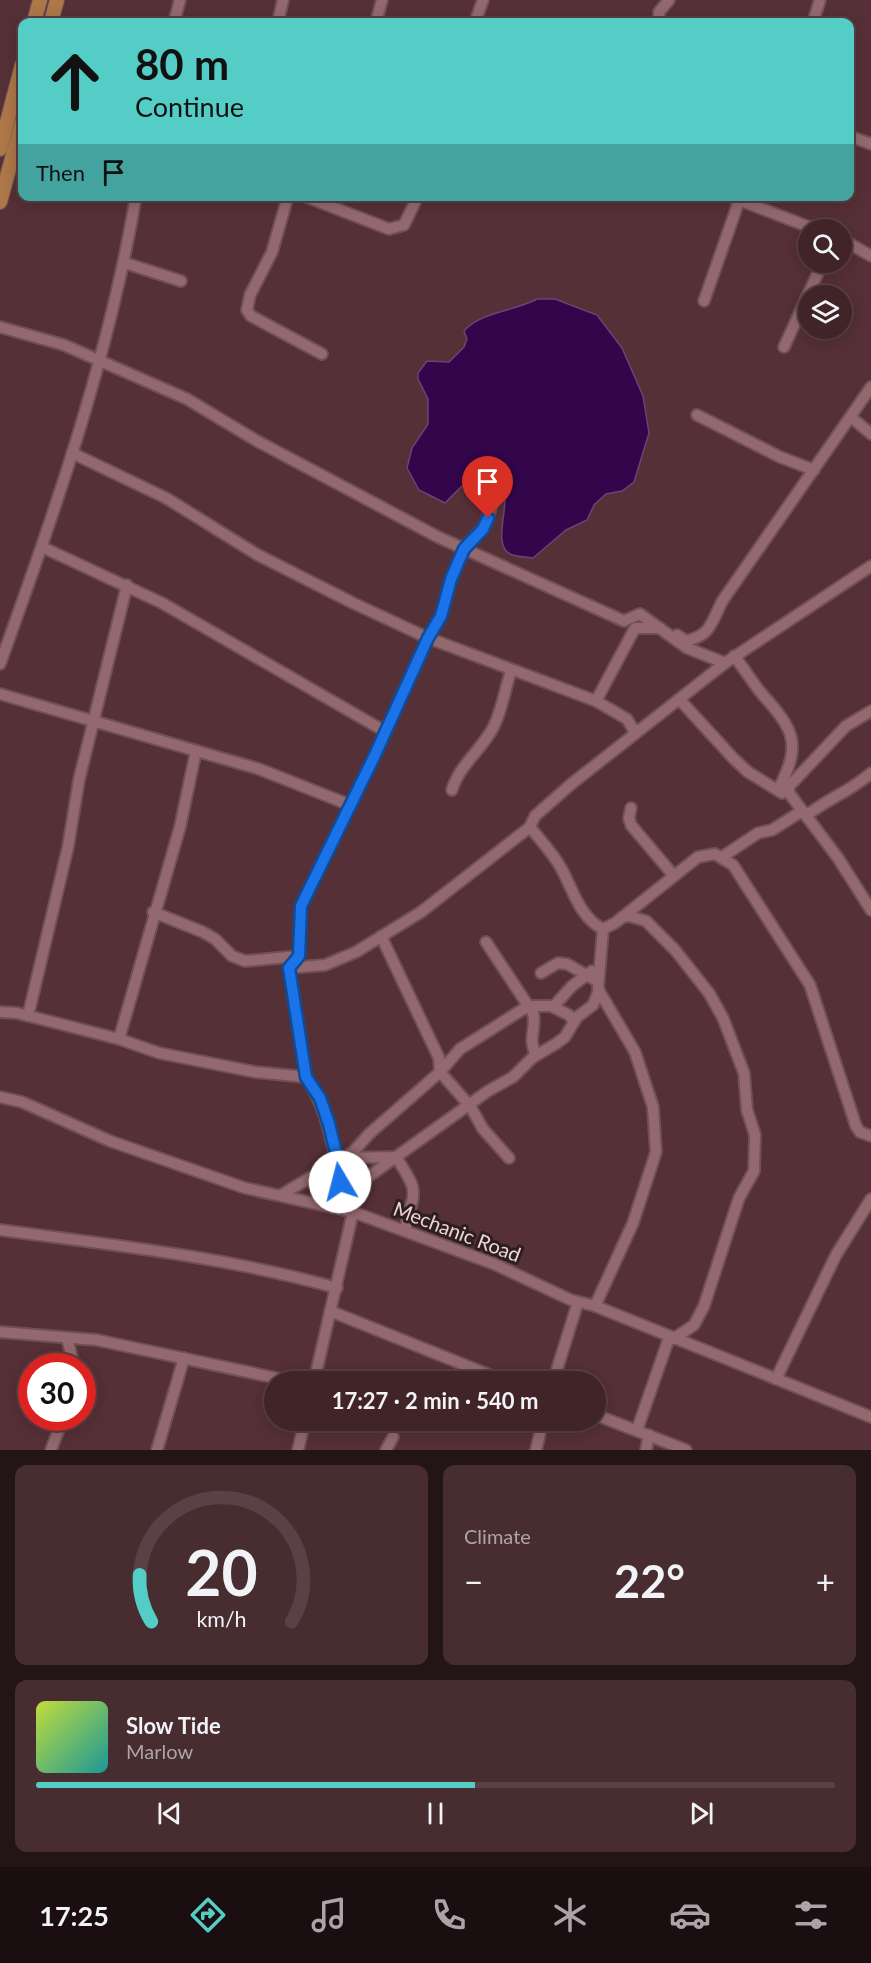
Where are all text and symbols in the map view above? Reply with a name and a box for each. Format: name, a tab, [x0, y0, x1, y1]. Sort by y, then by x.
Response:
text: 80 m	[135, 39, 229, 89]
icon: ahead	[36, 42, 114, 120]
text: Continue	[135, 90, 244, 123]
icon: arrive	[97, 156, 130, 189]
text: Then	[36, 159, 85, 186]
map controls	[798, 219, 852, 339]
button: search	[798, 219, 852, 273]
button: layers	[798, 285, 852, 339]
pin	[462, 456, 513, 518]
icon: arrive	[471, 465, 504, 498]
position arrow	[308, 1150, 372, 1214]
street label: Mechanic Road	[390, 1196, 524, 1266]
speed limit sign: 30	[18, 1353, 96, 1431]
text: 17:27 · 2 min · 540 m	[332, 1387, 538, 1414]
text: Climate	[464, 1524, 531, 1548]
text: 20	[185, 1534, 258, 1609]
text: 22°	[614, 1554, 685, 1608]
text: −	[464, 1561, 483, 1601]
text: +	[816, 1561, 835, 1601]
text: km/h	[196, 1606, 247, 1632]
text: Slow Tide	[126, 1712, 221, 1739]
text: Marlow	[126, 1739, 193, 1763]
icon: previous	[153, 1797, 186, 1830]
icon: pause	[419, 1797, 452, 1830]
icon: next	[685, 1797, 718, 1830]
icon: directions	[187, 1894, 229, 1936]
icon: music	[308, 1894, 350, 1936]
icon: phone	[428, 1894, 470, 1936]
icon: climate	[549, 1894, 591, 1936]
icon: car	[669, 1894, 711, 1936]
icon: filters	[790, 1894, 832, 1936]
text: 17:25	[39, 1899, 109, 1932]

